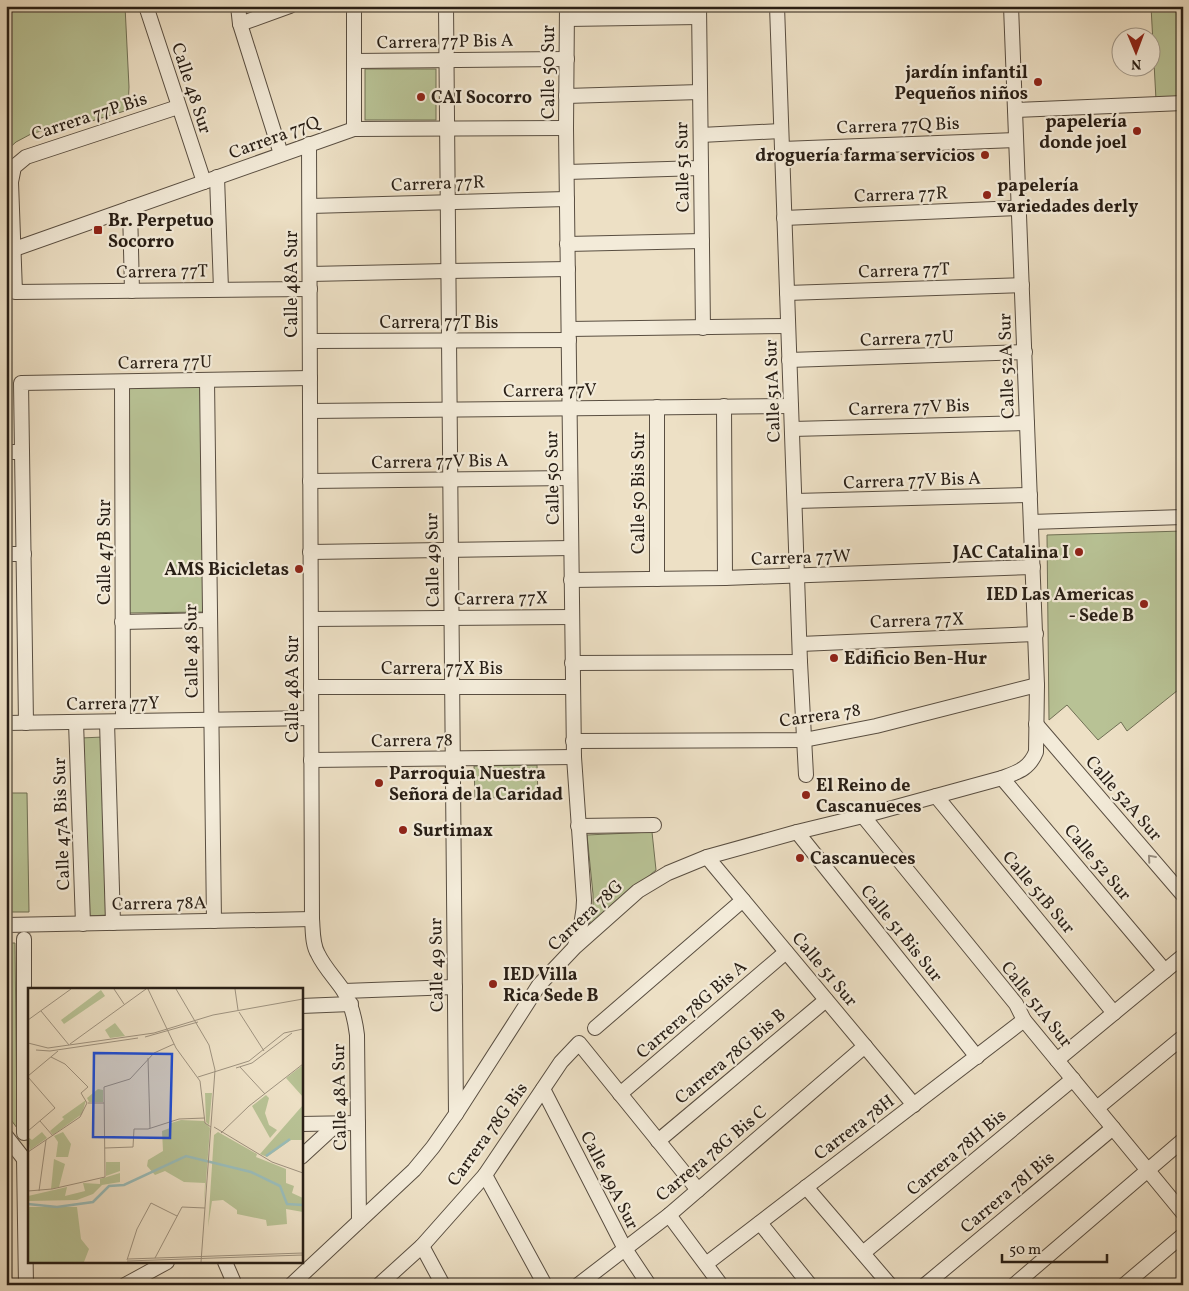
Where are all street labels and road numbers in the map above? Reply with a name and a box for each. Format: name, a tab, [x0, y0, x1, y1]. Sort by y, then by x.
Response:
street label: Calle 50 Sur	[537, 25, 562, 119]
street label: Carrera 77P Bis A	[377, 29, 514, 56]
street label: Calle 48 Sur	[164, 40, 217, 138]
street label: Carrera 77P Bis	[28, 87, 151, 148]
street label: Carrera 77Q	[226, 110, 324, 166]
street label: Carrera 77Q Bis	[836, 112, 960, 141]
street label: Calle 51 Sur	[670, 121, 697, 212]
street label: Carrera 77R	[391, 170, 486, 199]
street label: Carrera 77R	[854, 181, 949, 210]
street label: Calle 48A Sur	[280, 230, 305, 338]
street label: Carrera 77T	[858, 257, 951, 286]
street label: Carrera 77T	[116, 259, 209, 286]
street label: Carrera 77T Bis	[379, 311, 499, 336]
street label: Calle 52A Sur	[993, 312, 1022, 419]
street label: Carrera 77U	[860, 325, 954, 354]
street label: Calle 51A Sur	[759, 339, 788, 443]
street label: Carrera 77U	[118, 350, 212, 377]
street label: Carrera 77V	[503, 378, 597, 405]
street label: Carrera 77V Bis	[848, 394, 970, 423]
street label: Calle 50 Sur	[540, 430, 567, 525]
street label: Calle 50 Bis Sur	[627, 432, 652, 554]
street label: Carrera 77V Bis A	[371, 449, 509, 476]
street label: Carrera 77V Bis A	[843, 467, 981, 496]
street label: Calle 47B Sur	[93, 499, 118, 605]
street label: Calle 49 Sur	[420, 512, 447, 607]
street label: Carrera 77W	[751, 544, 851, 573]
street label: Carrera 77X	[454, 586, 548, 613]
street label: Calle 48 Sur	[179, 603, 206, 698]
street label: Carrera 77X	[870, 607, 964, 636]
street label: Calle 48A Sur	[281, 635, 306, 743]
street label: Carrera 77X Bis	[381, 657, 503, 682]
street label: Carrera 77Y	[66, 691, 160, 718]
street label: Carrera 78	[778, 698, 862, 735]
street label: Carrera 78	[371, 728, 453, 755]
street label: Calle 52A Sur	[1079, 751, 1167, 847]
street label: Calle 47A Bis Sur	[48, 757, 77, 891]
street label: Calle 52 Sur	[1057, 819, 1137, 907]
street label: Calle 51B Sur	[996, 846, 1080, 940]
street label: Carrera 78G	[543, 875, 629, 958]
street label: Calle 51 Bis Sur	[854, 880, 948, 988]
street label: Carrera 78A	[112, 891, 207, 918]
street label: Calle 49 Sur	[424, 917, 451, 1012]
street label: Calle 51 Sur	[785, 927, 863, 1013]
street label: Carrera 78G Bis A	[631, 955, 753, 1065]
street label: Calle 51A Sur	[994, 957, 1078, 1054]
street label: Carrera 78G Bis B	[670, 1003, 792, 1111]
street label: Calle 48A Sur	[327, 1043, 354, 1151]
street label: Carrera 78G Bis	[442, 1078, 534, 1192]
street label: Carrera 78H	[809, 1090, 900, 1167]
street label: Carrera 78G Bis C	[651, 1100, 773, 1208]
street label: Carrera 78H Bis	[902, 1104, 1012, 1202]
street label: Calle 49A Sur	[573, 1127, 644, 1234]
street label: Carrera 78I Bis	[955, 1146, 1060, 1240]

